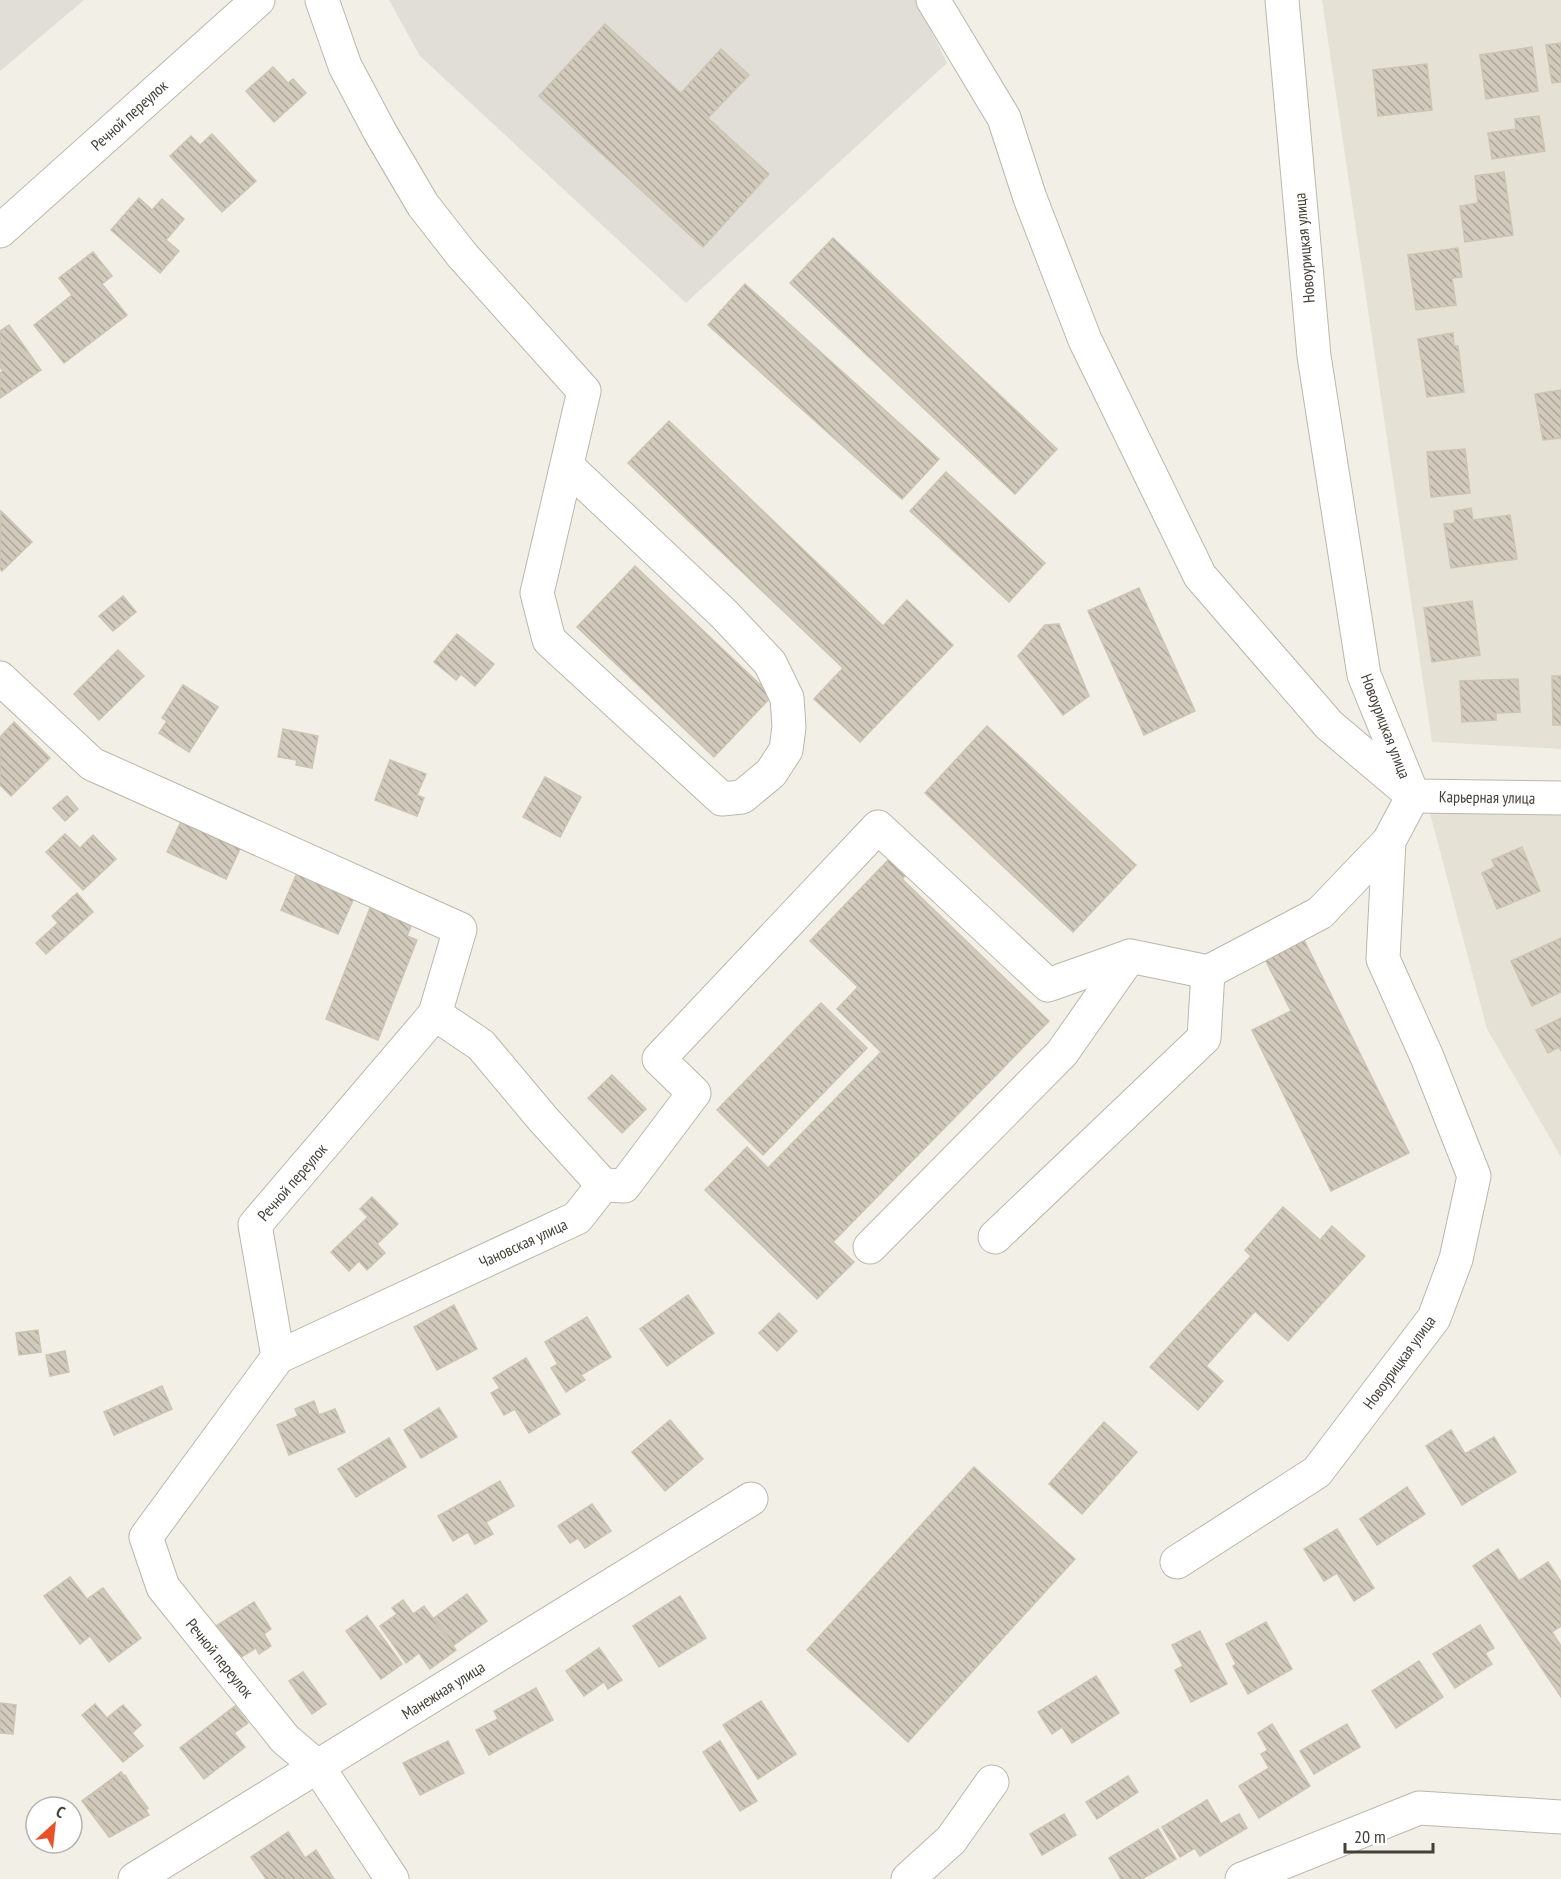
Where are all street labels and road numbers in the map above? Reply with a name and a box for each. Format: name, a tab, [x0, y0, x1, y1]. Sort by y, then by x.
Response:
street label: Речной переулок	[87, 75, 172, 155]
street label: Новоурицкая улица	[1289, 192, 1319, 304]
street label: Новоурицкая улица	[1357, 671, 1415, 781]
street label: Карьерная улица	[1439, 786, 1535, 808]
street label: Речной переулок	[253, 1139, 332, 1225]
street label: Чановская улица	[476, 1214, 570, 1272]
street label: Новоурицкая улица	[1358, 1311, 1440, 1413]
street label: Речной переулок	[182, 1614, 259, 1702]
street label: Манежная улица	[398, 1657, 488, 1723]

